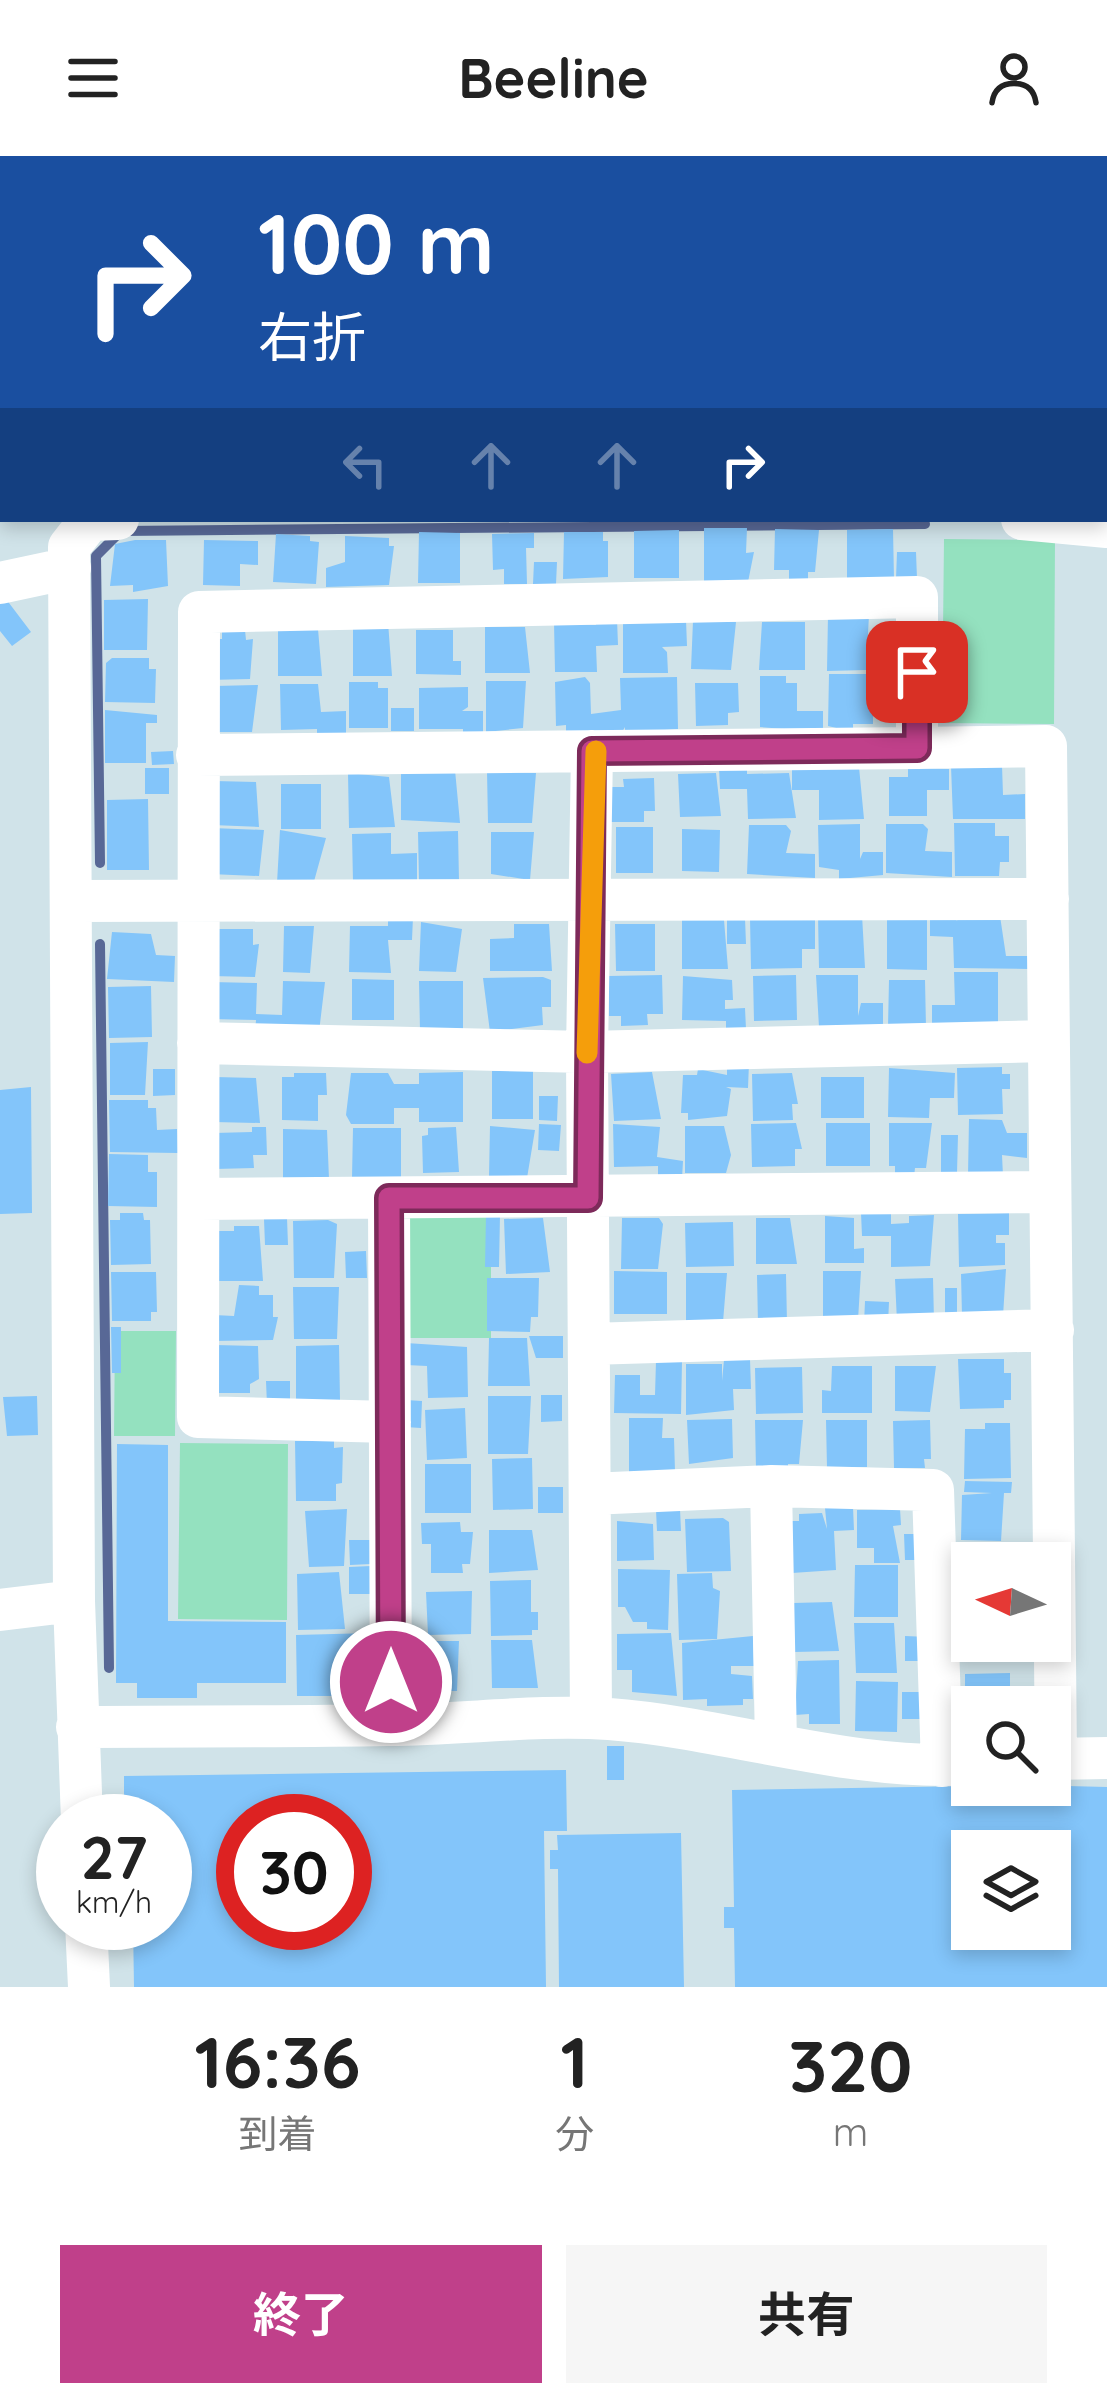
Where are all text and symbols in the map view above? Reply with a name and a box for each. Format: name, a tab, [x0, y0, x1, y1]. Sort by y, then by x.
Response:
text: Beeline	[458, 44, 649, 112]
icon: menu	[60, 45, 126, 111]
icon: person	[981, 45, 1047, 111]
text: 100 m	[258, 190, 495, 295]
icon: right	[60, 204, 216, 360]
text: 右折	[258, 303, 366, 371]
icon: left	[332, 432, 398, 498]
icon: ahead	[458, 432, 524, 498]
icon: ahead	[584, 432, 650, 498]
icon: right	[710, 432, 776, 498]
pin	[866, 621, 968, 723]
icon: arrive	[884, 639, 950, 705]
north arrow	[951, 1542, 1071, 1662]
map controls	[951, 1542, 1071, 1950]
position arrow	[328, 1619, 454, 1745]
button: search	[951, 1686, 1071, 1806]
speed limit sign: 30	[216, 1794, 372, 1950]
text: 27	[80, 1819, 148, 1894]
button: layers	[951, 1830, 1071, 1950]
text: km/h	[76, 1883, 152, 1921]
text: 16:36	[195, 2016, 361, 2106]
text: 1	[561, 2016, 589, 2106]
text: 320	[789, 2020, 912, 2110]
text: m	[833, 2107, 868, 2156]
text: 到着	[239, 2109, 317, 2158]
text: 分	[555, 2109, 594, 2158]
button: 終了	[60, 2245, 542, 2383]
button: 共有	[566, 2245, 1047, 2383]

